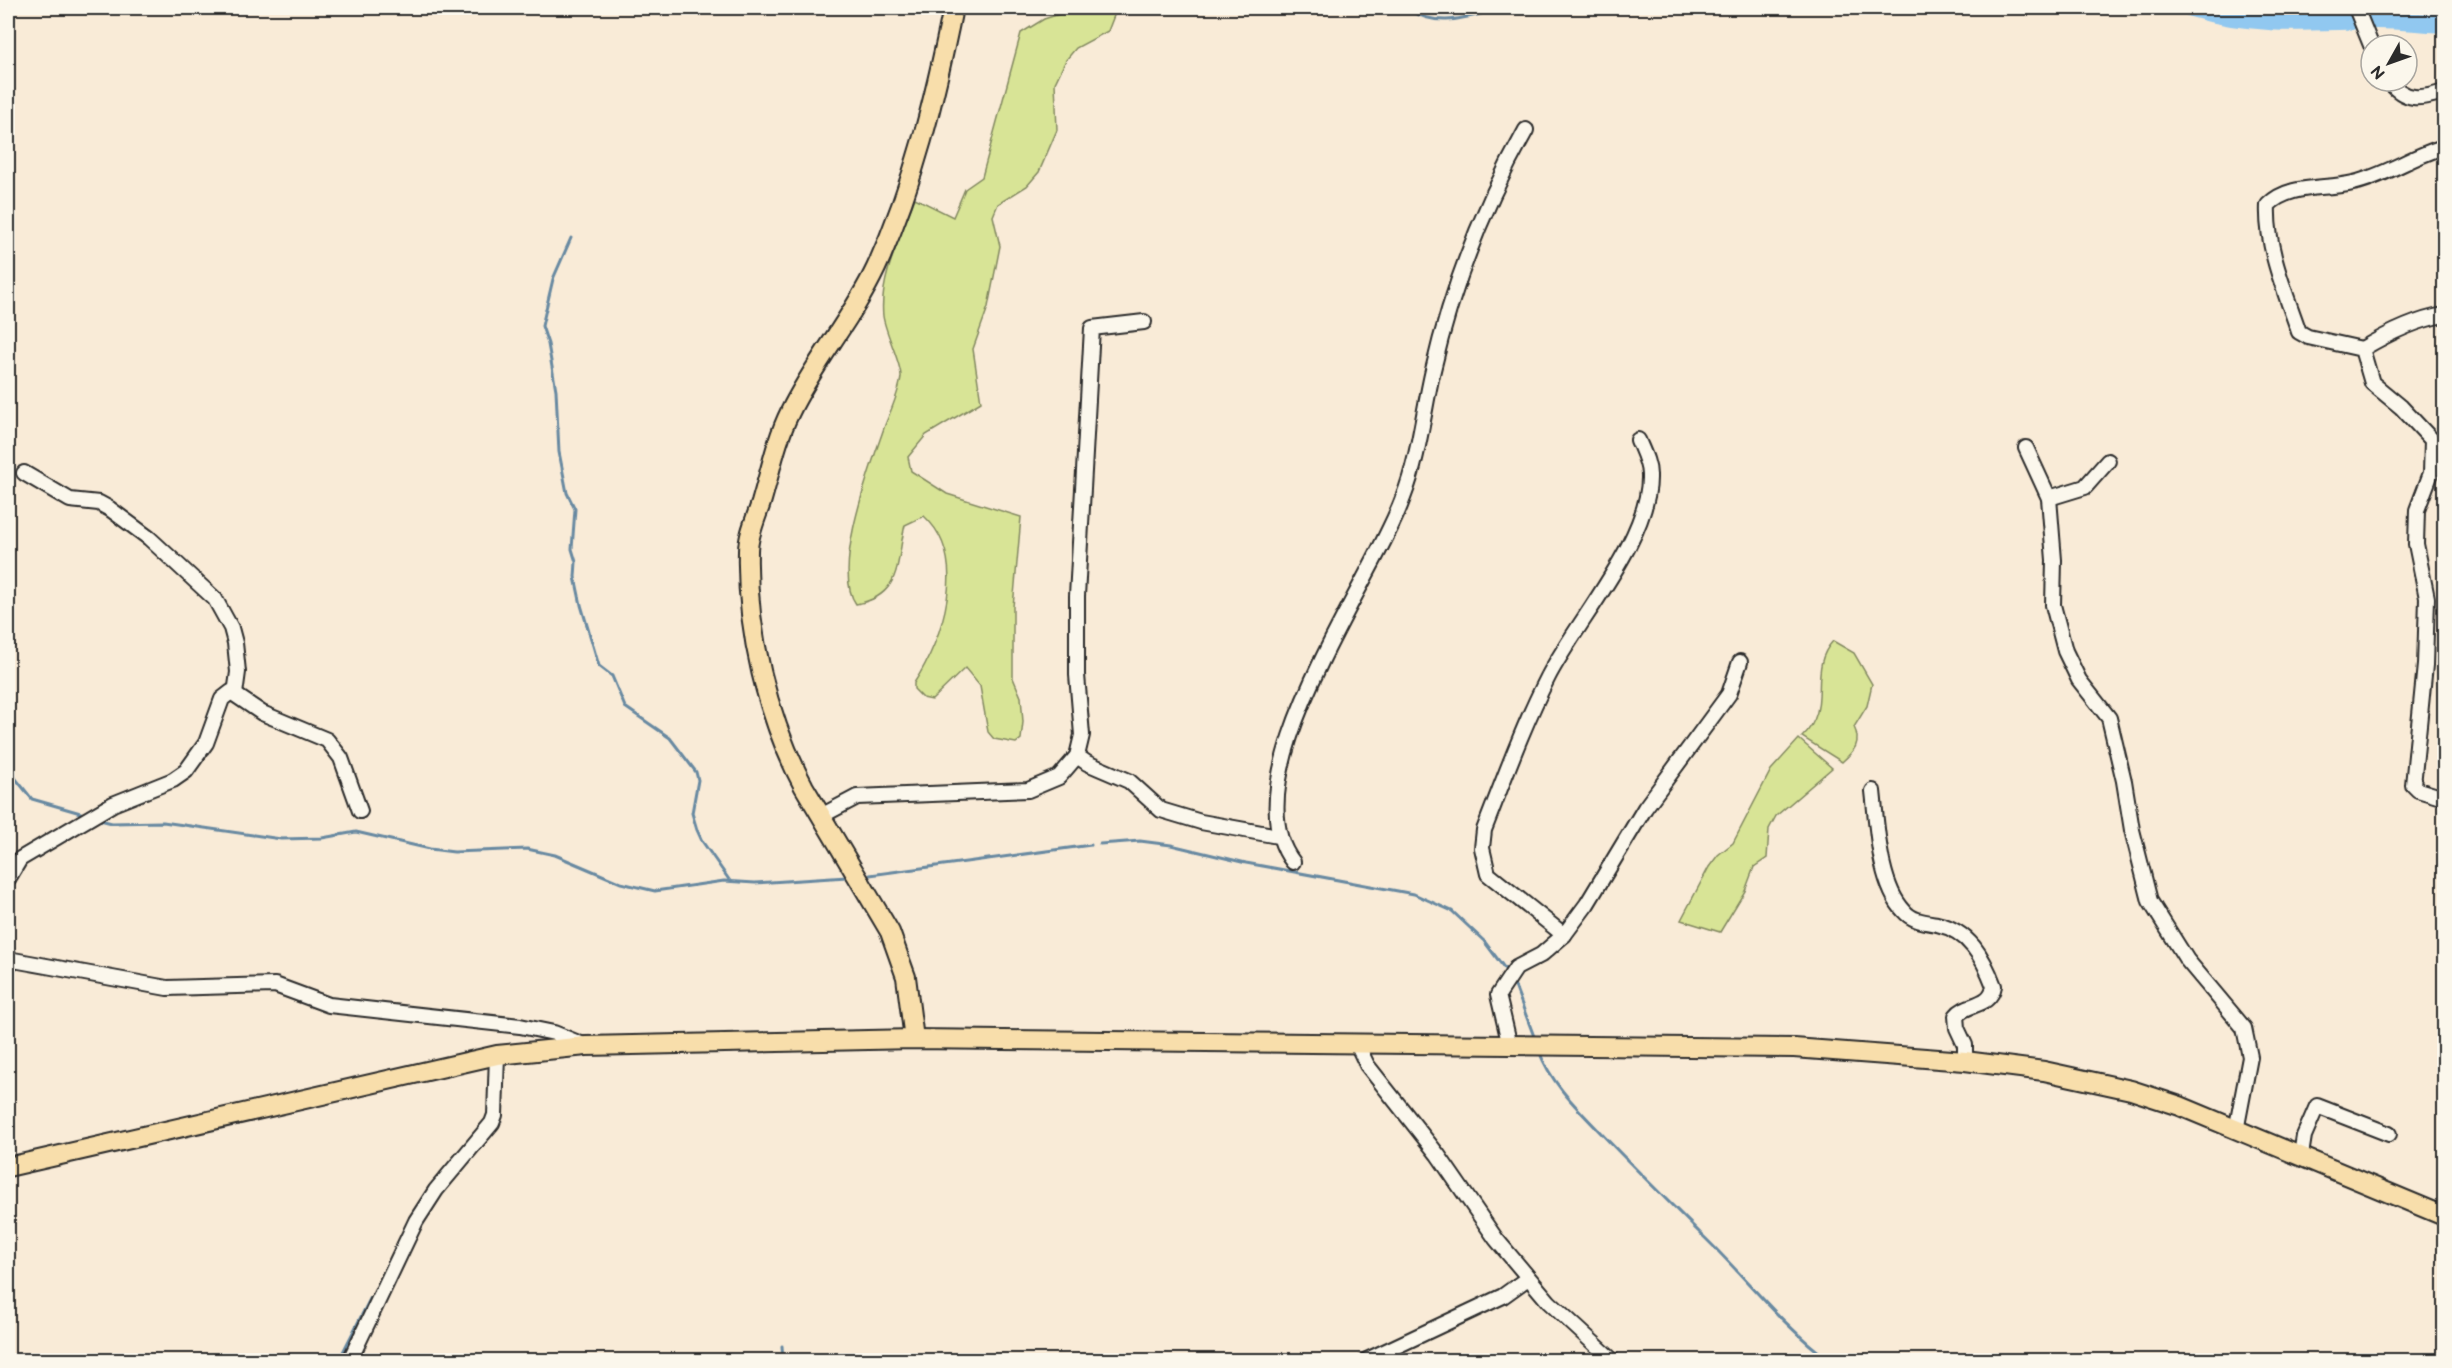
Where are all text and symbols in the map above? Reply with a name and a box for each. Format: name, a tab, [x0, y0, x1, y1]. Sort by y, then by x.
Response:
north arrow	[2359, 33, 2419, 93]
text: N	[2368, 61, 2390, 82]

